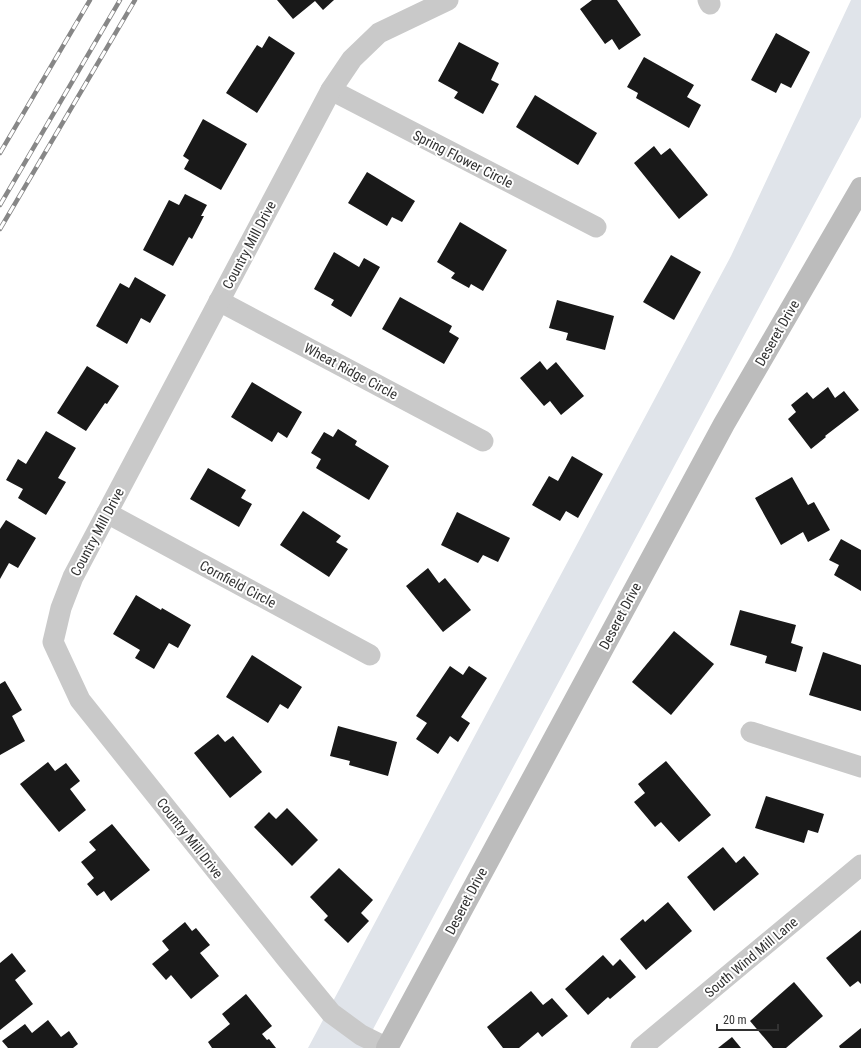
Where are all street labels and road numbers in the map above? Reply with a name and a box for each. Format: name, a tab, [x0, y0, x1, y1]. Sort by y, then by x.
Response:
street label: Spring Flower Circle	[410, 127, 516, 191]
street label: Country Mill Drive	[219, 198, 279, 292]
street label: Deseret Drive	[752, 297, 803, 369]
street label: Wheat Ridge Circle	[301, 340, 401, 403]
street label: Country Mill Drive	[67, 485, 127, 579]
street label: Cornfield Circle	[197, 557, 279, 611]
street label: Deseret Drive	[596, 579, 645, 652]
street label: Country Mill Drive	[154, 795, 227, 882]
street label: Deseret Drive	[442, 864, 491, 937]
street label: South Wind Mill Lane	[701, 913, 801, 1000]

